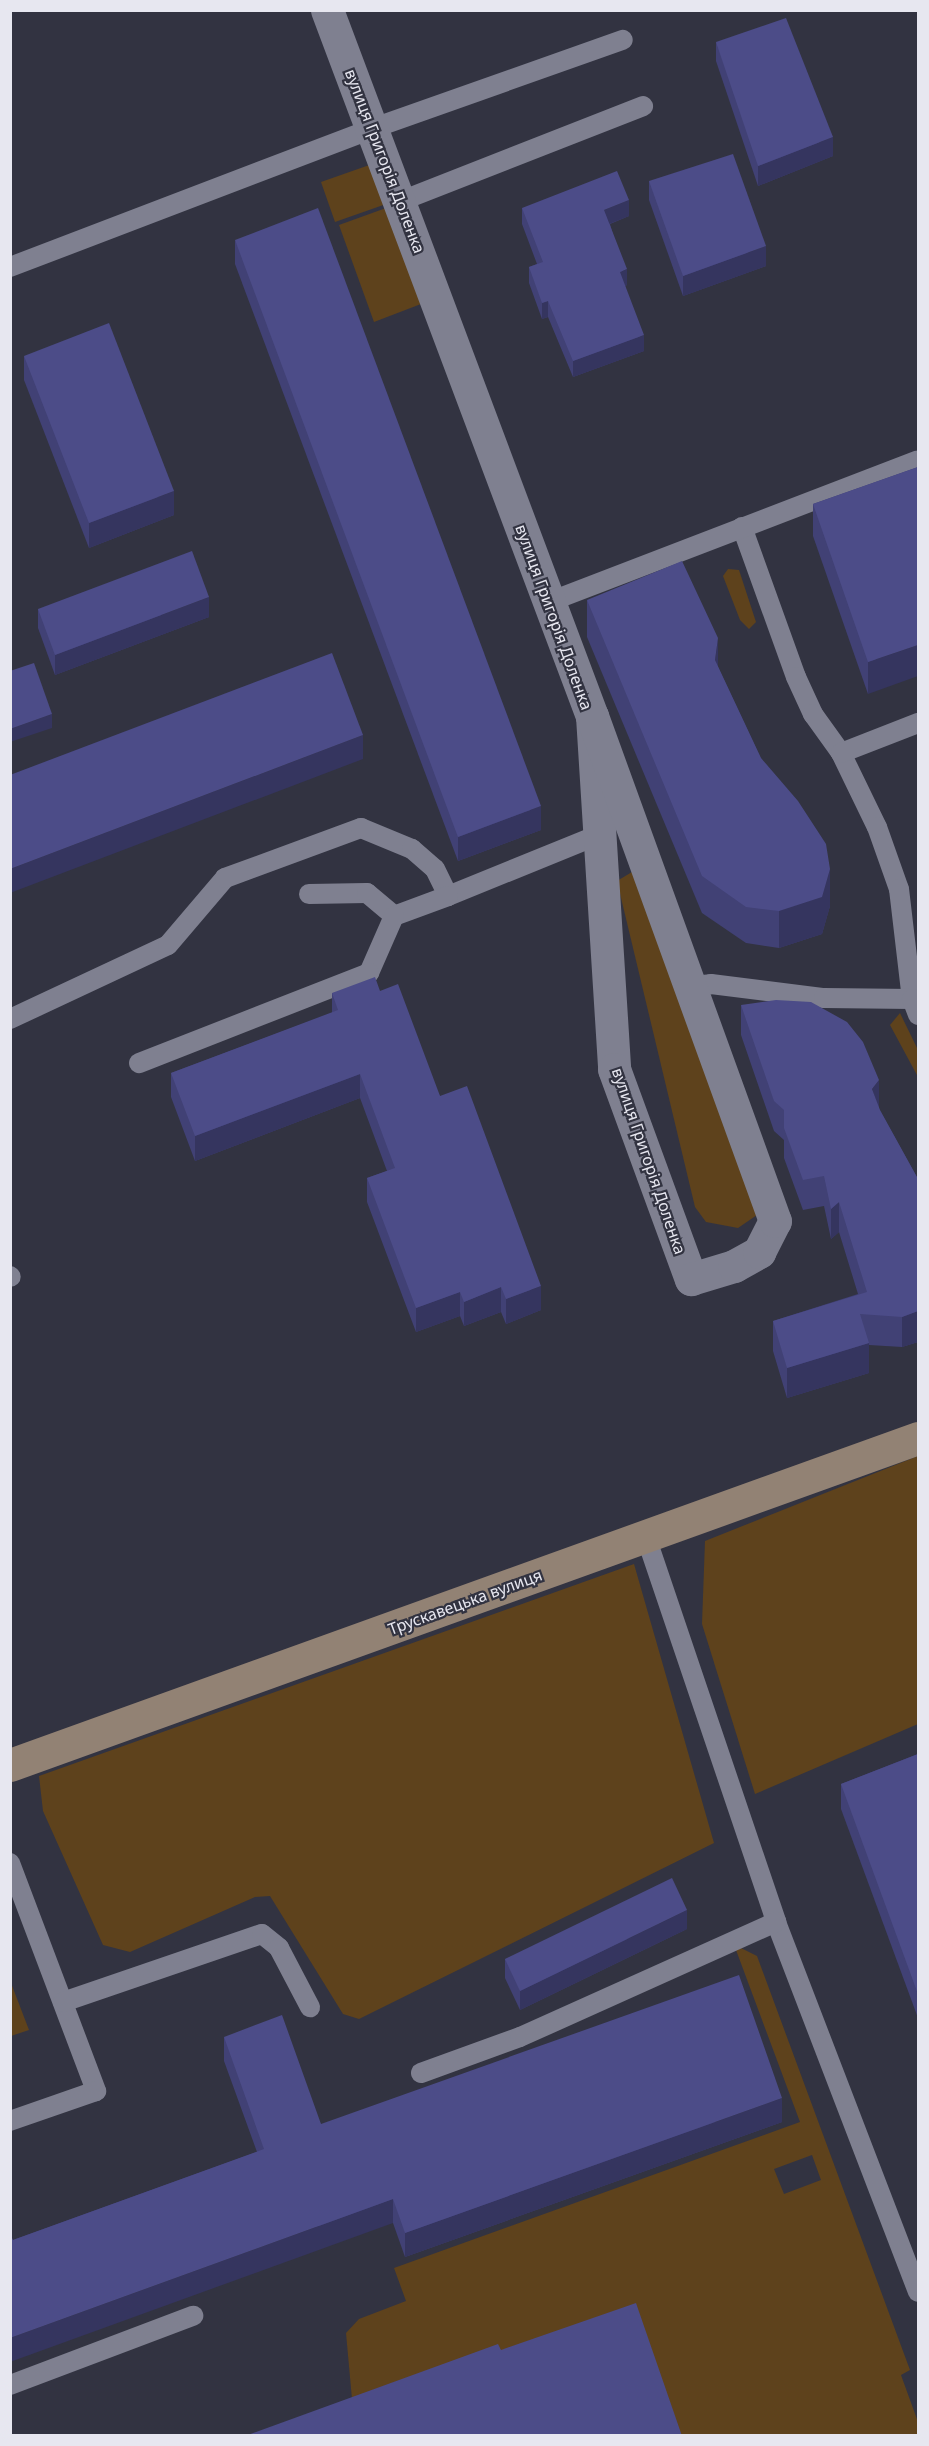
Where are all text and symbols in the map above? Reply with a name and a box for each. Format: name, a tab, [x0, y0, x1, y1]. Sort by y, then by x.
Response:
street label: вулиця Григорія Доленка	[341, 66, 429, 256]
street label: вулиця Григорія Доленка	[511, 522, 597, 712]
street label: вулиця Григорія Доленка	[608, 1065, 690, 1257]
street label: Трускавецька вулиця	[385, 1565, 545, 1639]

